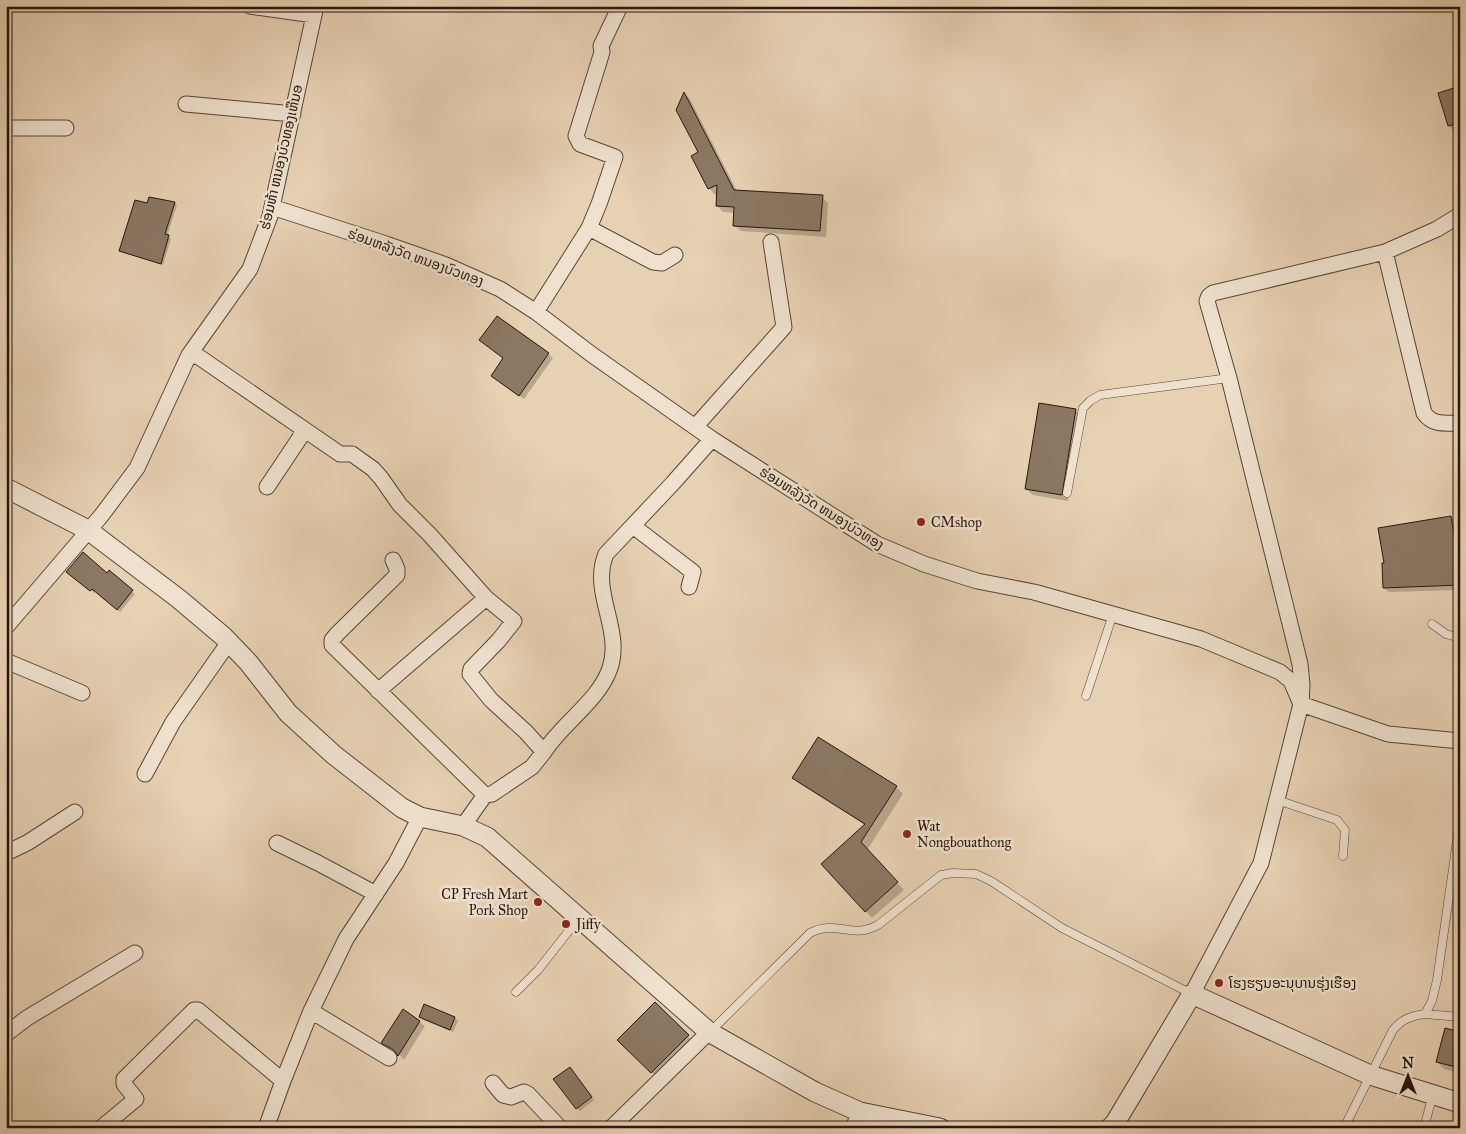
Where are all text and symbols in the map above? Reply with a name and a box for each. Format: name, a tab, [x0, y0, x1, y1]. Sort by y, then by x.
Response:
street label: ຮ່ອມຫ້າ ຫນອງບົວທອງເຫືນອ	[257, 83, 306, 231]
street label: ຮ່ອມຫລັງວັດ ຫນອງບົວທອງ	[345, 225, 486, 290]
street label: ຮ່ອມຫລັງວັດ ຫນອງບົວທອງ	[756, 463, 887, 554]
place label: CMshop	[931, 514, 982, 531]
marker: CMshop	[915, 516, 927, 528]
place label: Wat Nongbouathong	[917, 818, 1012, 851]
marker: Wat Nongbouathong	[901, 828, 913, 840]
place label: CP Fresh Mart Pork Shop	[441, 886, 528, 919]
marker: CP Fresh Mart Pork Shop	[532, 896, 544, 908]
place label: Jiffy	[574, 916, 601, 934]
marker: Jiffy	[560, 918, 572, 930]
place label: ໂຮງຮຽນອະນຸບານຮຸ່ງເຮືອງ	[1228, 975, 1356, 992]
marker: ໂຮງຮຽນອະນຸບານຮຸ່ງເຮືອງ	[1213, 977, 1225, 989]
north arrow	[1384, 1052, 1434, 1102]
text: N	[1402, 1055, 1414, 1072]

